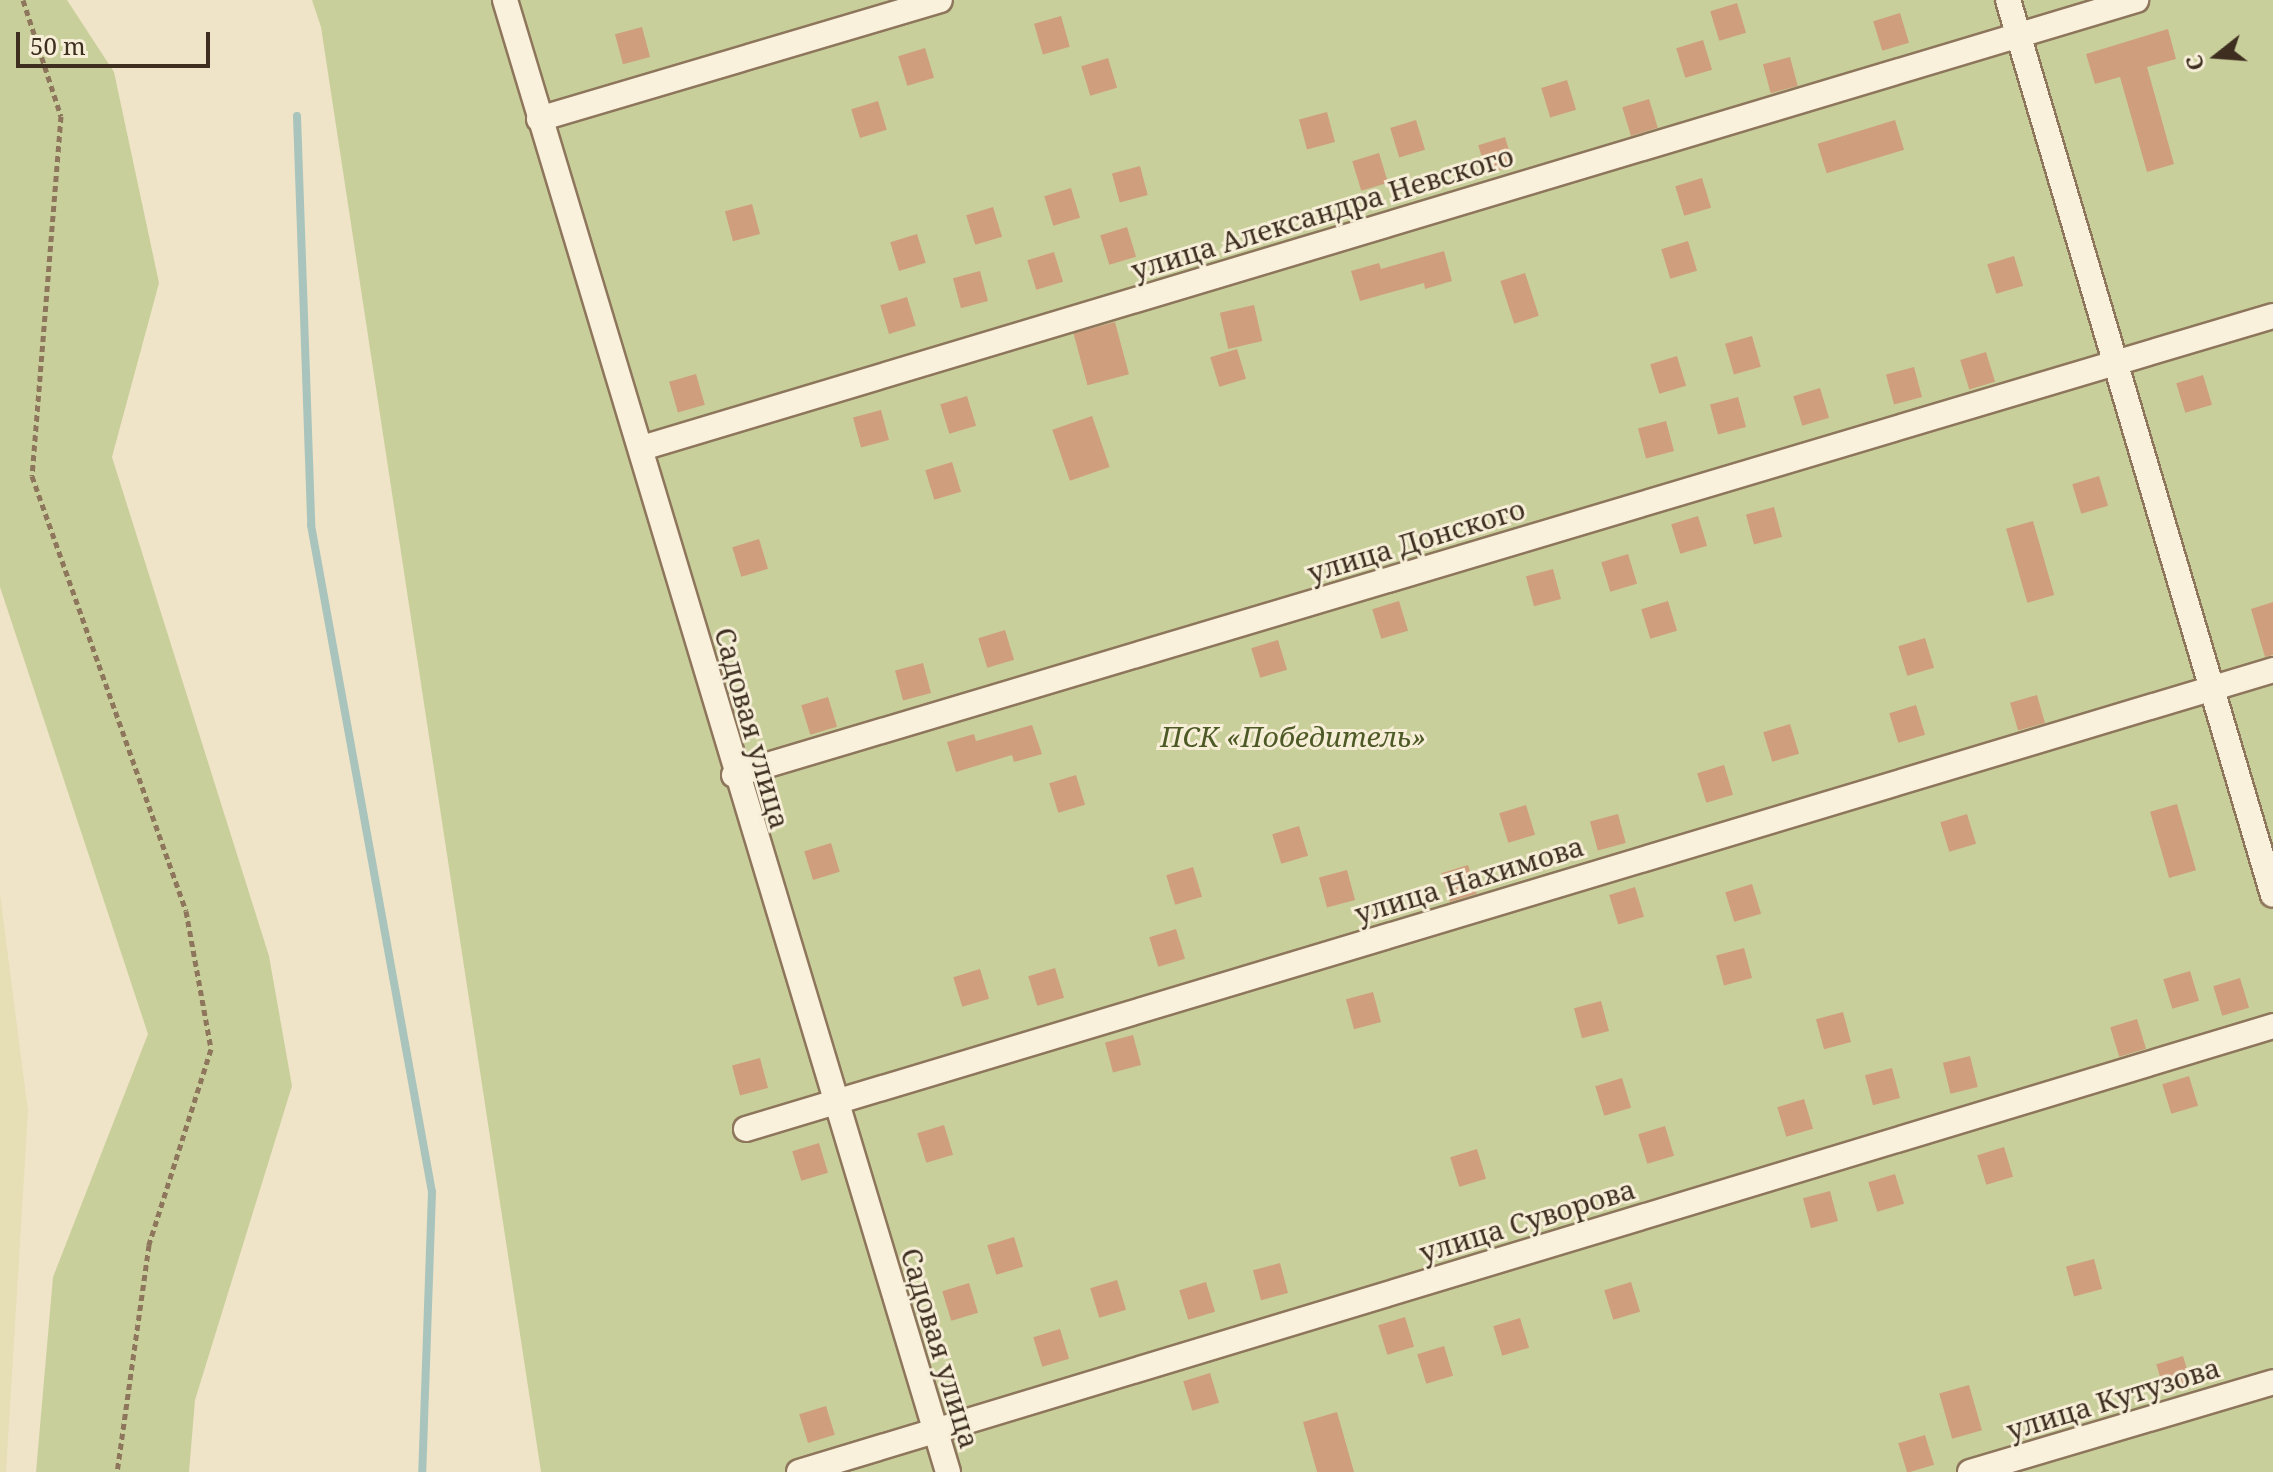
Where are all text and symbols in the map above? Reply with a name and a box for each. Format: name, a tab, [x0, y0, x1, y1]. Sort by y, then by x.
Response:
scale bar	[20, 16, 214, 66]
north arrow	[2177, 16, 2257, 96]
text: 50 m	[30, 29, 86, 62]
text: С	[2178, 52, 2211, 74]
street label: улица Александра Невского	[1127, 138, 1517, 286]
street label: улица Донского	[1303, 491, 1529, 589]
street label: Садовая улица	[708, 624, 798, 832]
park label: ПСК «Победитель»	[1160, 719, 1426, 753]
street label: улица Нахимова	[1350, 828, 1588, 930]
street label: улица Суворова	[1415, 1171, 1639, 1269]
street label: Садовая улица	[895, 1244, 987, 1452]
street label: улица Кутузова	[2002, 1350, 2224, 1446]

